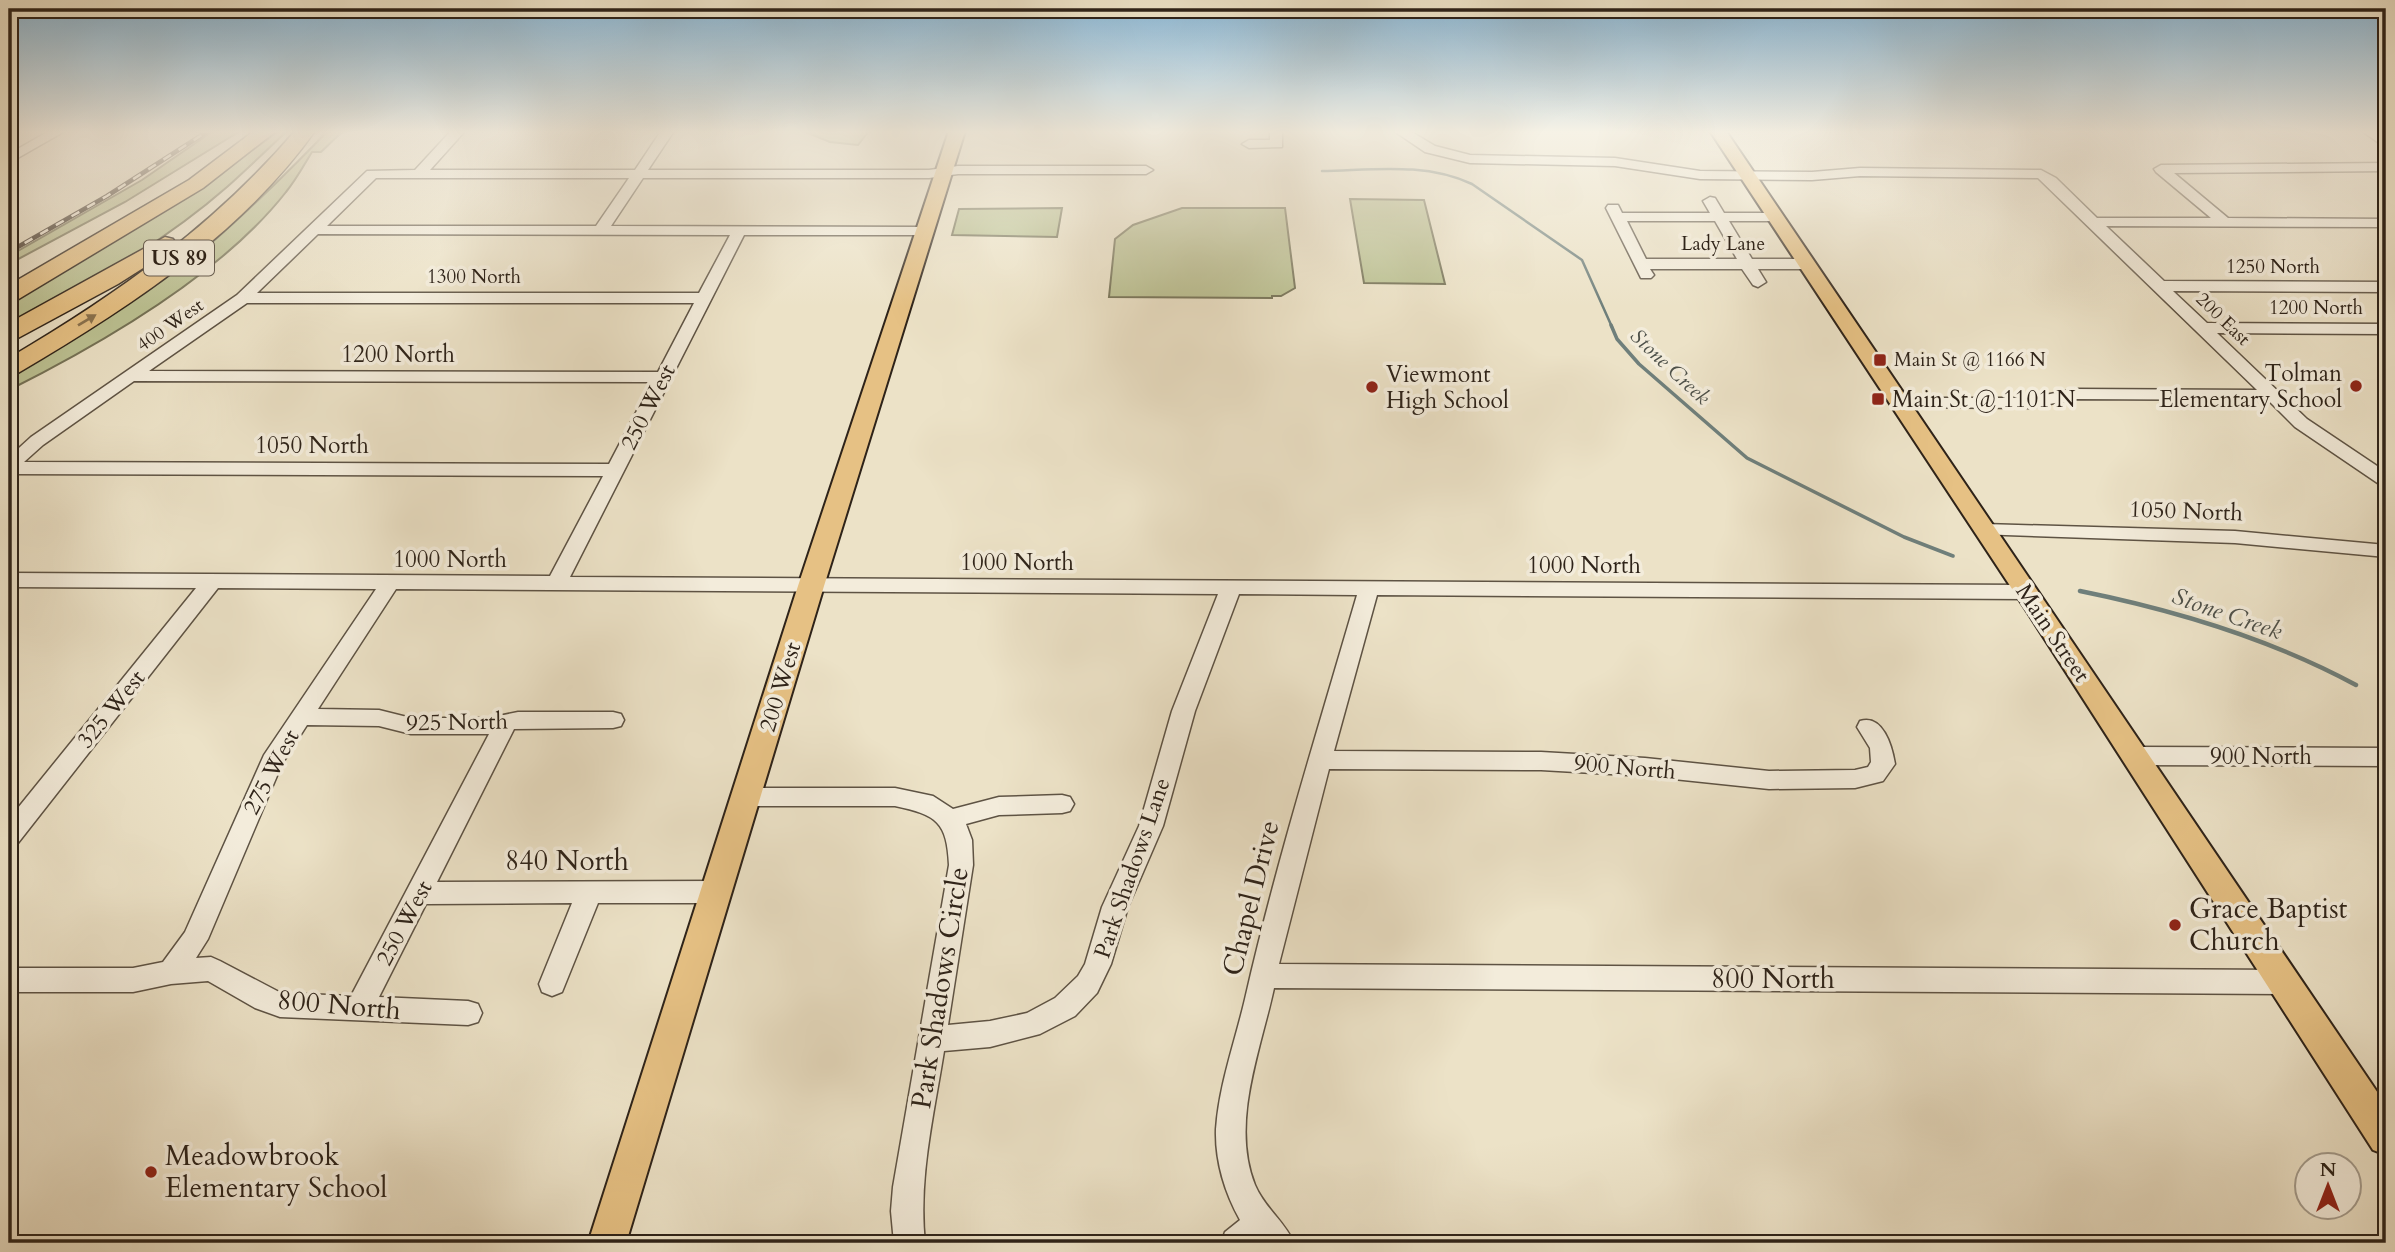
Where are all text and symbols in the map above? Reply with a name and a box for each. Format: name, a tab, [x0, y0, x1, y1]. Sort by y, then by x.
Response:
street label: Lady Lane	[1681, 231, 1765, 257]
road number: US 89	[144, 240, 214, 276]
street label: 1250 North	[2226, 254, 2321, 280]
street label: 1300 North	[427, 264, 522, 290]
street label: 200 East	[2190, 287, 2256, 351]
street label: 400 West	[131, 292, 209, 358]
street label: 1200 North	[2269, 295, 2364, 321]
one-way arrow	[78, 314, 97, 327]
water label: Stone Creek	[1623, 322, 1717, 412]
street label: 1200 North	[341, 339, 455, 370]
place label: Main St @ 1166 N	[1894, 347, 2046, 373]
marker: Main St @ 1166 N	[1872, 352, 1888, 368]
place label: Tolman Elementary School	[2159, 358, 2342, 415]
street label: 250 West	[613, 359, 683, 455]
place label: Viewmont High School	[1386, 359, 1509, 416]
marker: Tolman Elementary School	[2348, 378, 2364, 394]
marker: Viewmont High School	[1364, 379, 1380, 395]
place label: Main St @ 1101 N	[1892, 384, 2076, 415]
marker: Main St @ 1101 N	[1870, 391, 1886, 407]
street label: 1050 North	[255, 430, 369, 461]
street label: 1050 North	[2129, 494, 2244, 528]
street label: 1000 North	[393, 544, 507, 575]
street label: 1000 North	[960, 547, 1074, 578]
street label: 1000 North	[1527, 550, 1641, 581]
street label: Main Street	[2009, 578, 2097, 688]
water label: Stone Creek	[2167, 580, 2287, 648]
street label: 200 West	[752, 638, 808, 736]
street label: 325 West	[70, 663, 152, 755]
street label: 925 North	[406, 706, 509, 738]
street label: 275 West	[236, 724, 306, 820]
street label: 900 North	[2210, 741, 2312, 772]
street label: 900 North	[1573, 747, 1677, 787]
street label: Park Shadows Lane	[1087, 774, 1177, 962]
street label: Chapel Drive	[1213, 816, 1289, 980]
street label: 840 North	[505, 842, 629, 880]
street label: Park Shadows Circle	[902, 864, 978, 1112]
street label: 250 West	[369, 875, 439, 971]
place label: Grace Baptist Church	[2189, 890, 2348, 960]
marker: Grace Baptist Church	[2167, 917, 2183, 933]
street label: 800 North	[1711, 960, 1835, 998]
street label: 800 North	[276, 981, 402, 1029]
place label: Meadowbrook Elementary School	[165, 1137, 387, 1207]
north arrow	[2294, 1150, 2364, 1220]
text: N	[2320, 1157, 2337, 1183]
marker: Meadowbrook Elementary School	[143, 1164, 159, 1180]

